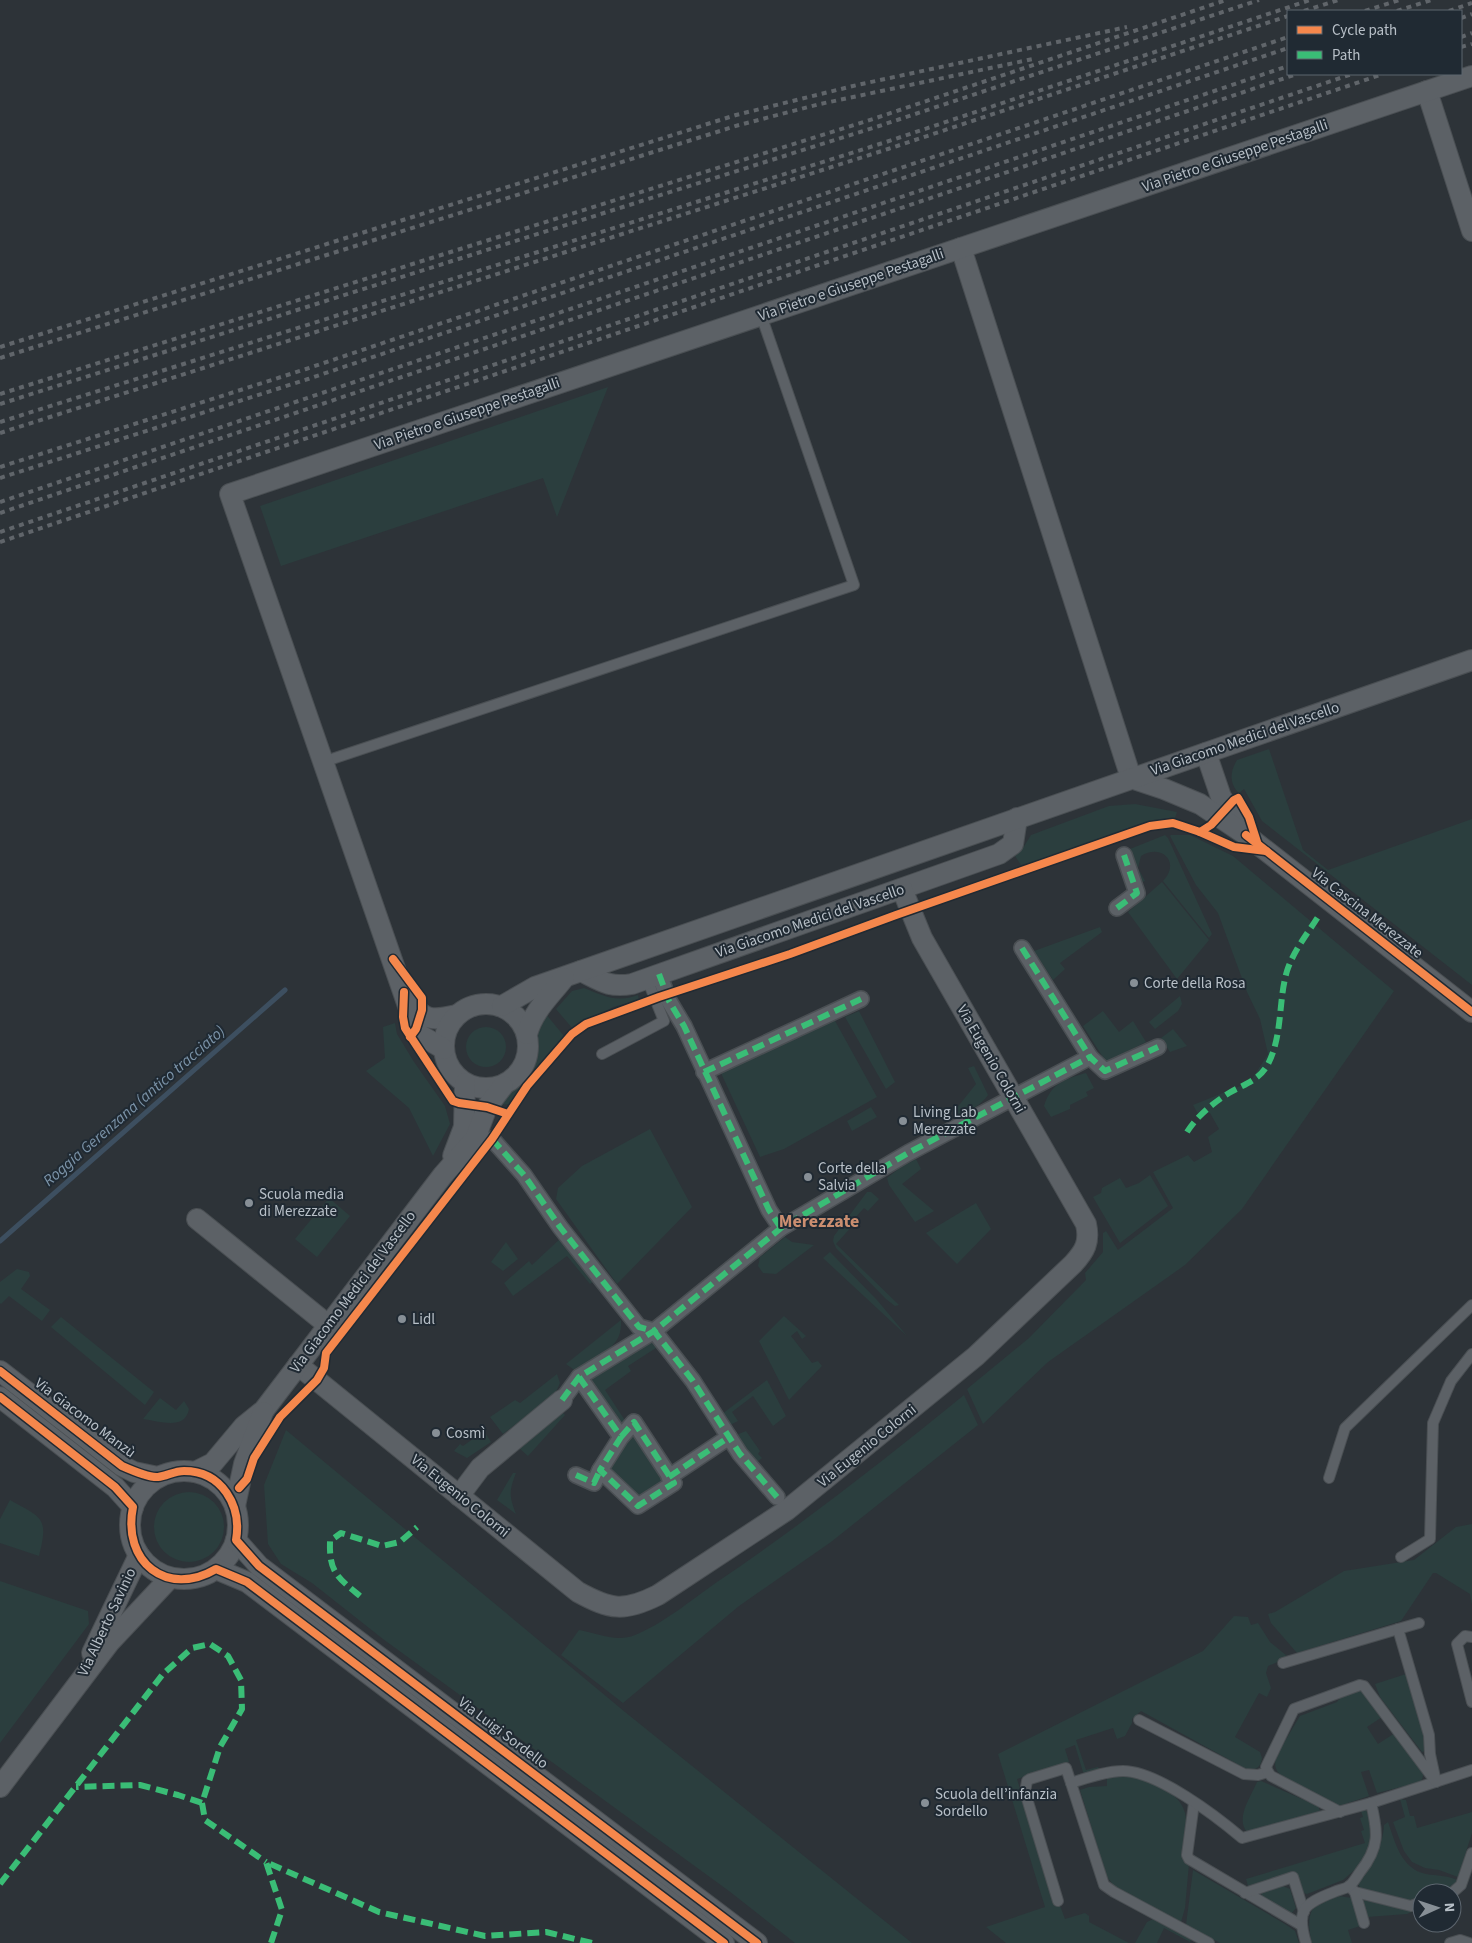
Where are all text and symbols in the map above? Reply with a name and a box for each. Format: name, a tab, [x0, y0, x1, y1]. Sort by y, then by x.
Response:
legend	[1287, 10, 1462, 75]
text: Cycle path	[1332, 20, 1397, 41]
text: Path	[1332, 45, 1360, 66]
street label: Via Pietro e Giuseppe Pestagalli	[1139, 114, 1331, 198]
street label: Via Pietro e Giuseppe Pestagalli	[755, 243, 947, 327]
street label: Via Pietro e Giuseppe Pestagalli	[371, 372, 563, 456]
street label: Via Giacomo Medici del Vascello	[1148, 697, 1342, 781]
street label: Via Cascina Merezzate	[1307, 863, 1427, 963]
street label: Via Giacomo Medici del Vascello	[713, 879, 907, 963]
place label: Corte della Rosa	[1144, 973, 1246, 994]
marker: Corte della Rosa	[1128, 977, 1140, 989]
street label: Via Eugenio Colorni	[952, 1001, 1030, 1117]
water label: Roggia Gerenzana (antico tracciato)	[38, 1021, 230, 1191]
place label: Living Lab Merezzate	[913, 1102, 977, 1140]
marker: Living Lab Merezzate	[897, 1115, 909, 1127]
place label: Corte della Salvia	[818, 1158, 886, 1196]
marker: Corte della Salvia	[802, 1171, 814, 1183]
place label: Scuola media di Merezzate	[259, 1184, 344, 1222]
marker: Scuola media di Merezzate	[243, 1197, 255, 1209]
street label: Via Giacomo Medici del Vascello	[285, 1207, 421, 1377]
district label: Merezzate	[779, 1209, 859, 1234]
place label: Lidl	[412, 1309, 435, 1330]
marker: Lidl	[396, 1313, 408, 1325]
street label: Via Giacomo Manzù	[30, 1373, 140, 1463]
street label: Via Eugenio Colorni	[813, 1400, 921, 1492]
place label: Cosmì	[446, 1423, 485, 1444]
marker: Cosmì	[430, 1427, 442, 1439]
street label: Via Eugenio Colorni	[406, 1450, 514, 1542]
street label: Via Alberto Savinio	[73, 1564, 141, 1680]
street label: Via Luigi Sordello	[454, 1692, 552, 1774]
place label: Scuola dell’infanzia Sordello	[935, 1784, 1057, 1822]
marker: Scuola dell’infanzia Sordello	[919, 1797, 931, 1809]
north arrow	[1412, 1883, 1462, 1933]
text: N	[1439, 1902, 1459, 1913]

